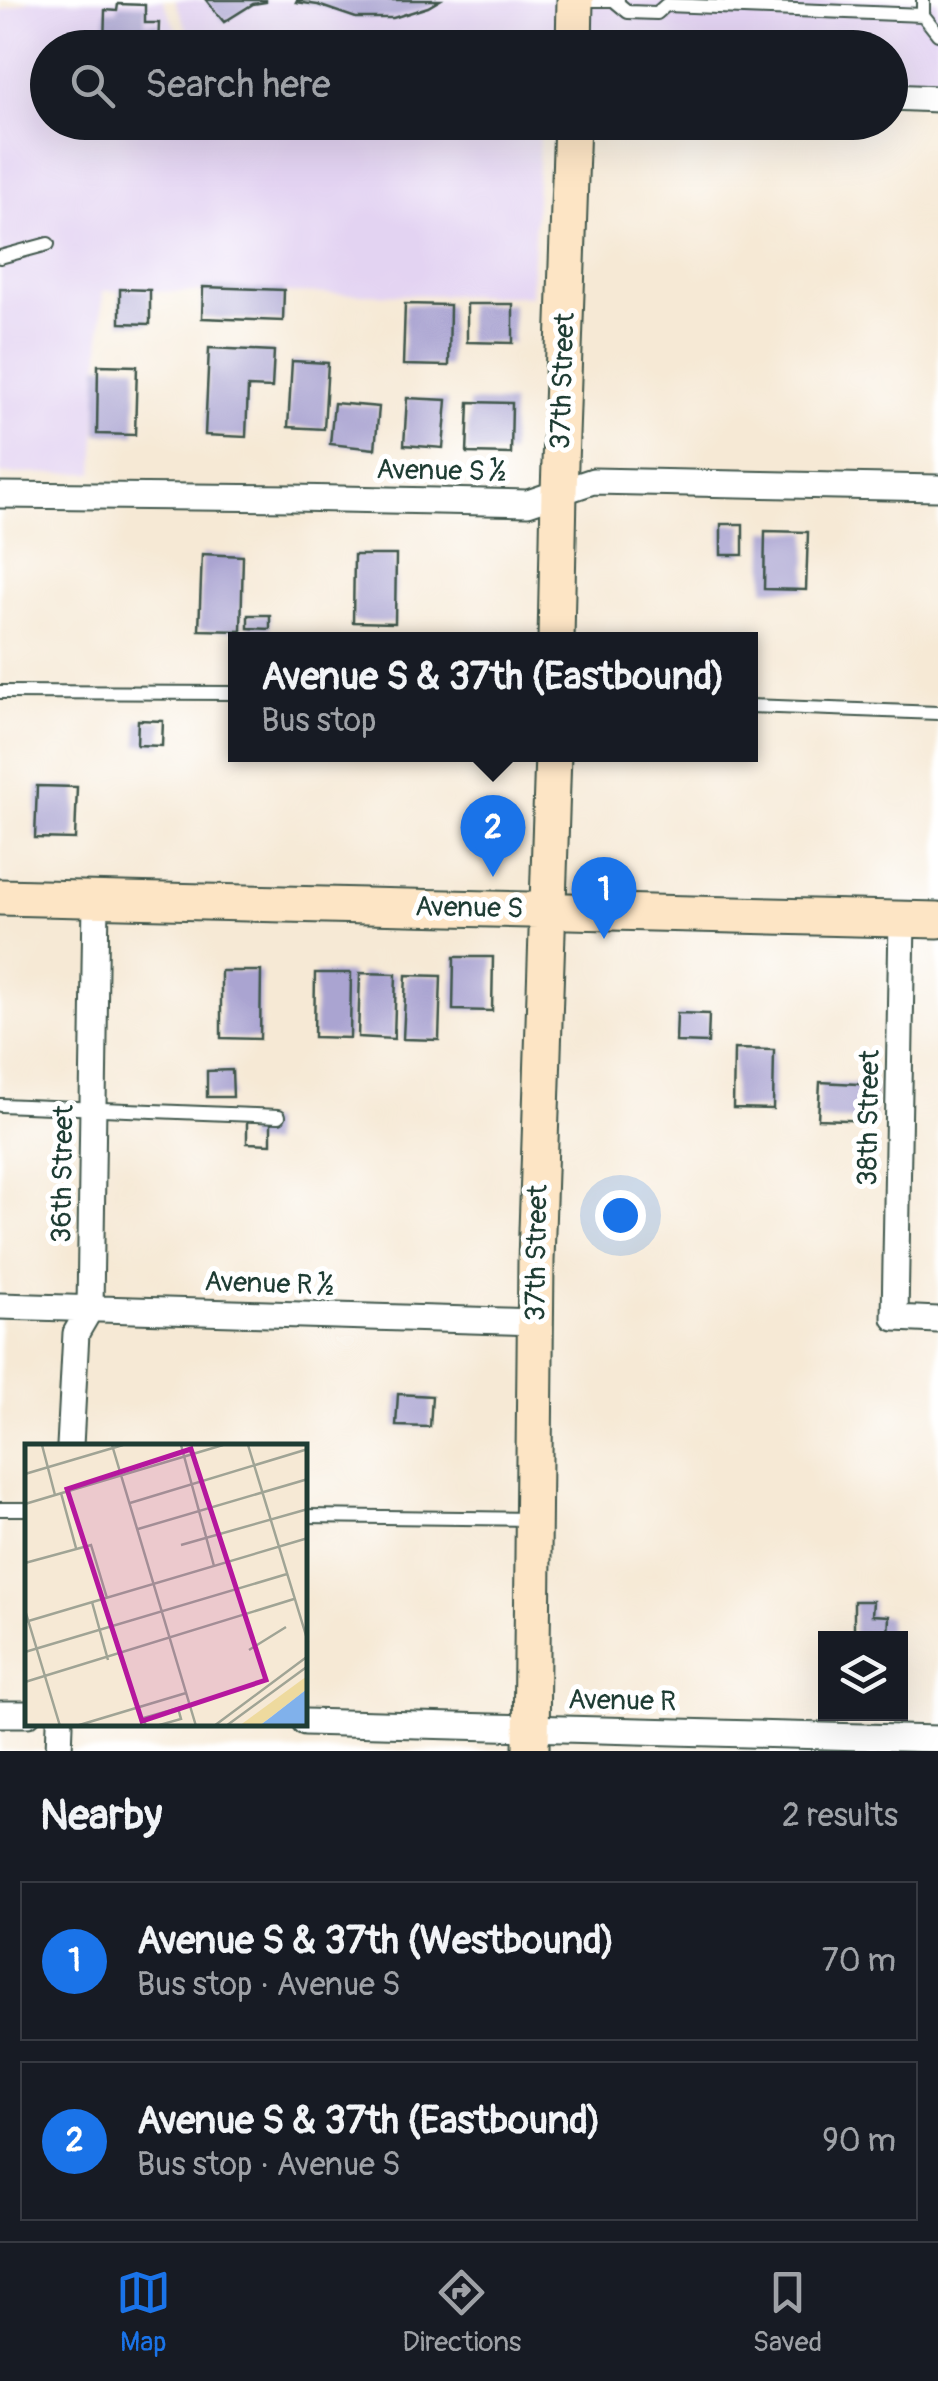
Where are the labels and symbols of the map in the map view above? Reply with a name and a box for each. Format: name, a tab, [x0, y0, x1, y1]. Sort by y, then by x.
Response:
street label: 37th Street	[543, 311, 583, 450]
street label: Avenue S ½	[376, 452, 506, 490]
pin: 2	[460, 794, 526, 877]
pin: 1	[572, 856, 636, 939]
street label: Avenue S	[414, 890, 524, 926]
street label: 38th Street	[850, 1049, 888, 1186]
street label: 36th Street	[44, 1104, 82, 1243]
street label: 37th Street	[518, 1184, 556, 1322]
your location	[595, 1190, 646, 1241]
street label: Avenue R ½	[204, 1264, 334, 1304]
inset map	[25, 1444, 308, 1726]
street label: Avenue R	[568, 1683, 676, 1719]

